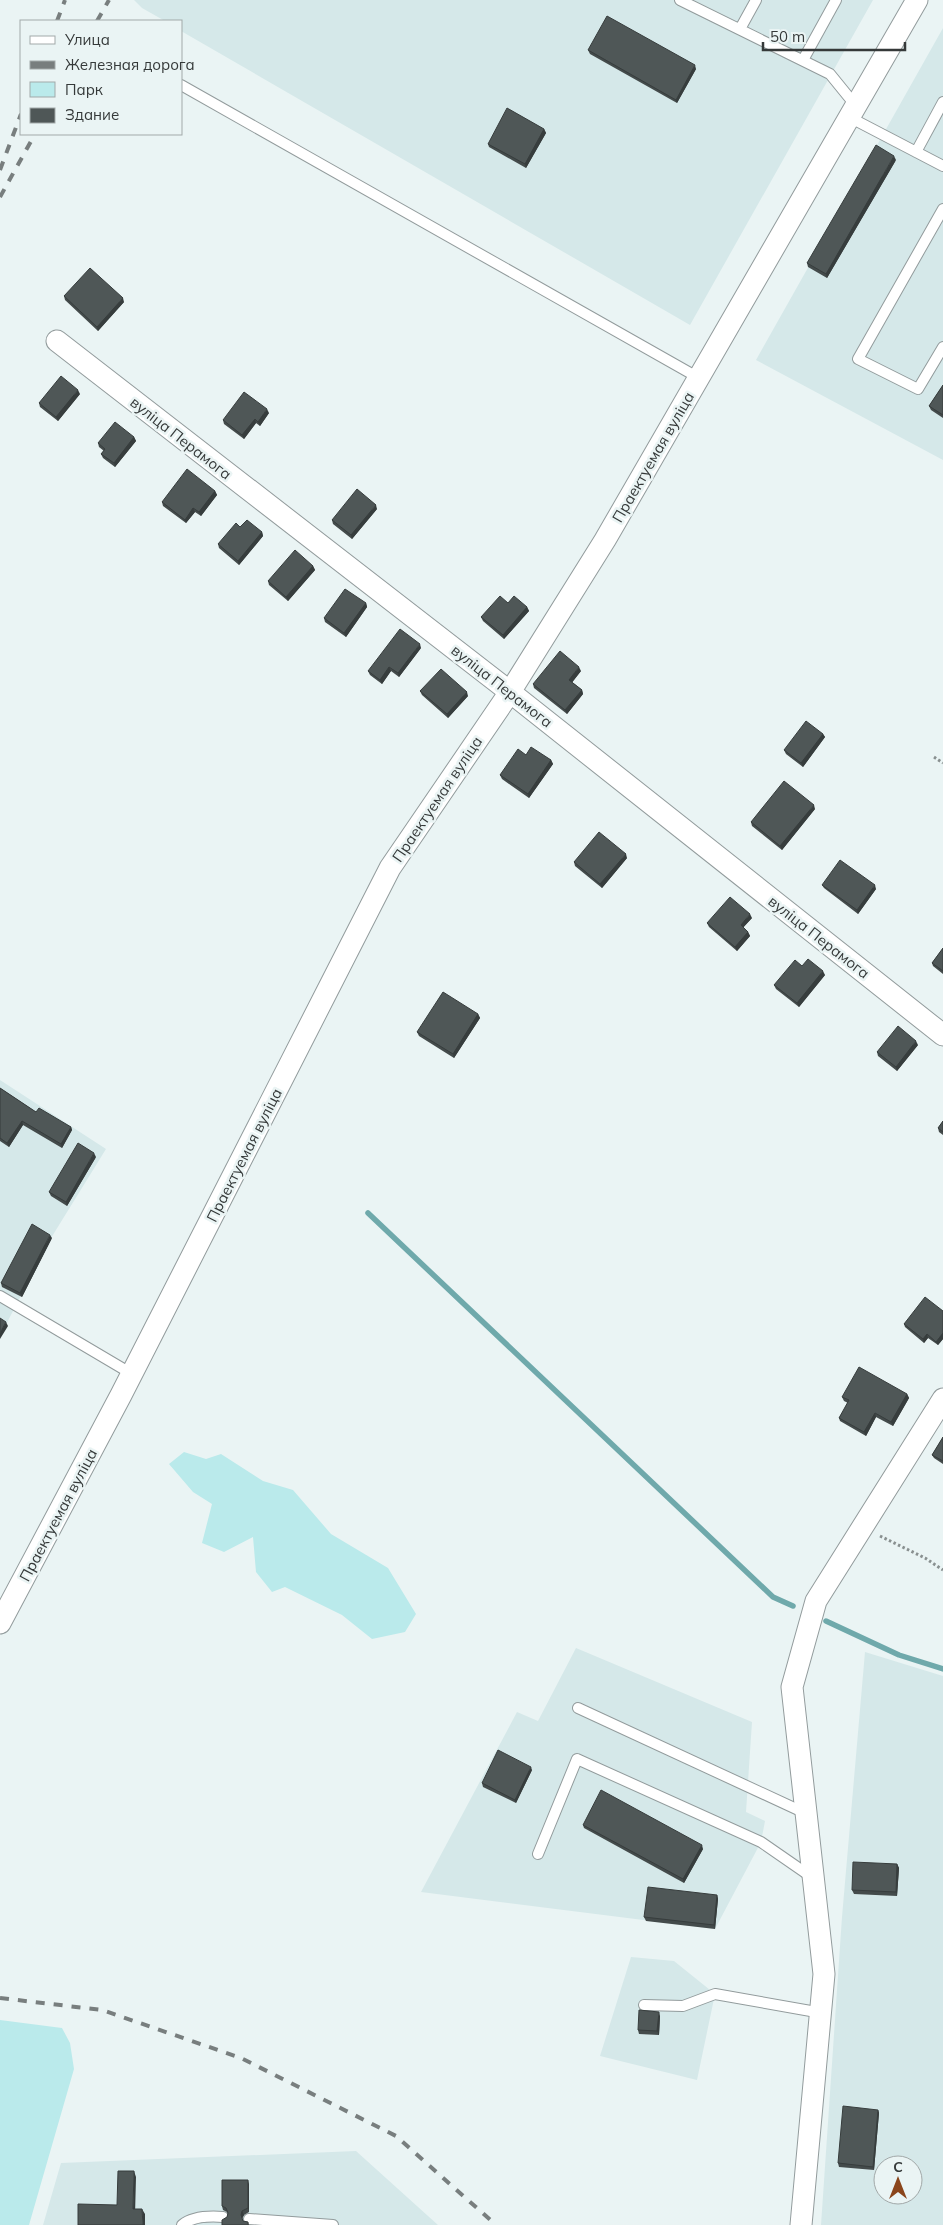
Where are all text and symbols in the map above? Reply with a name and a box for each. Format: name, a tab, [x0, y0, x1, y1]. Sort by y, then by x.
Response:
legend	[20, 20, 182, 135]
scale bar	[763, 20, 906, 52]
text: 50 m	[770, 27, 805, 46]
text: Улица	[64, 30, 110, 49]
text: Железная дорога	[65, 55, 195, 74]
text: Парк	[65, 80, 104, 99]
text: Здание	[65, 105, 119, 124]
street label: Праектуемая вуліца	[608, 388, 698, 526]
street label: вуліца Перамога	[126, 392, 236, 484]
street label: вуліца Перамога	[447, 640, 557, 732]
street label: Праектуемая вуліца	[388, 733, 486, 865]
street label: вуліца Перамога	[764, 891, 874, 983]
street label: Праектуемая вуліца	[202, 1085, 286, 1225]
street label: Праектуемая вуліца	[15, 1445, 101, 1585]
north arrow	[873, 2155, 923, 2205]
text: С	[893, 2158, 903, 2176]

